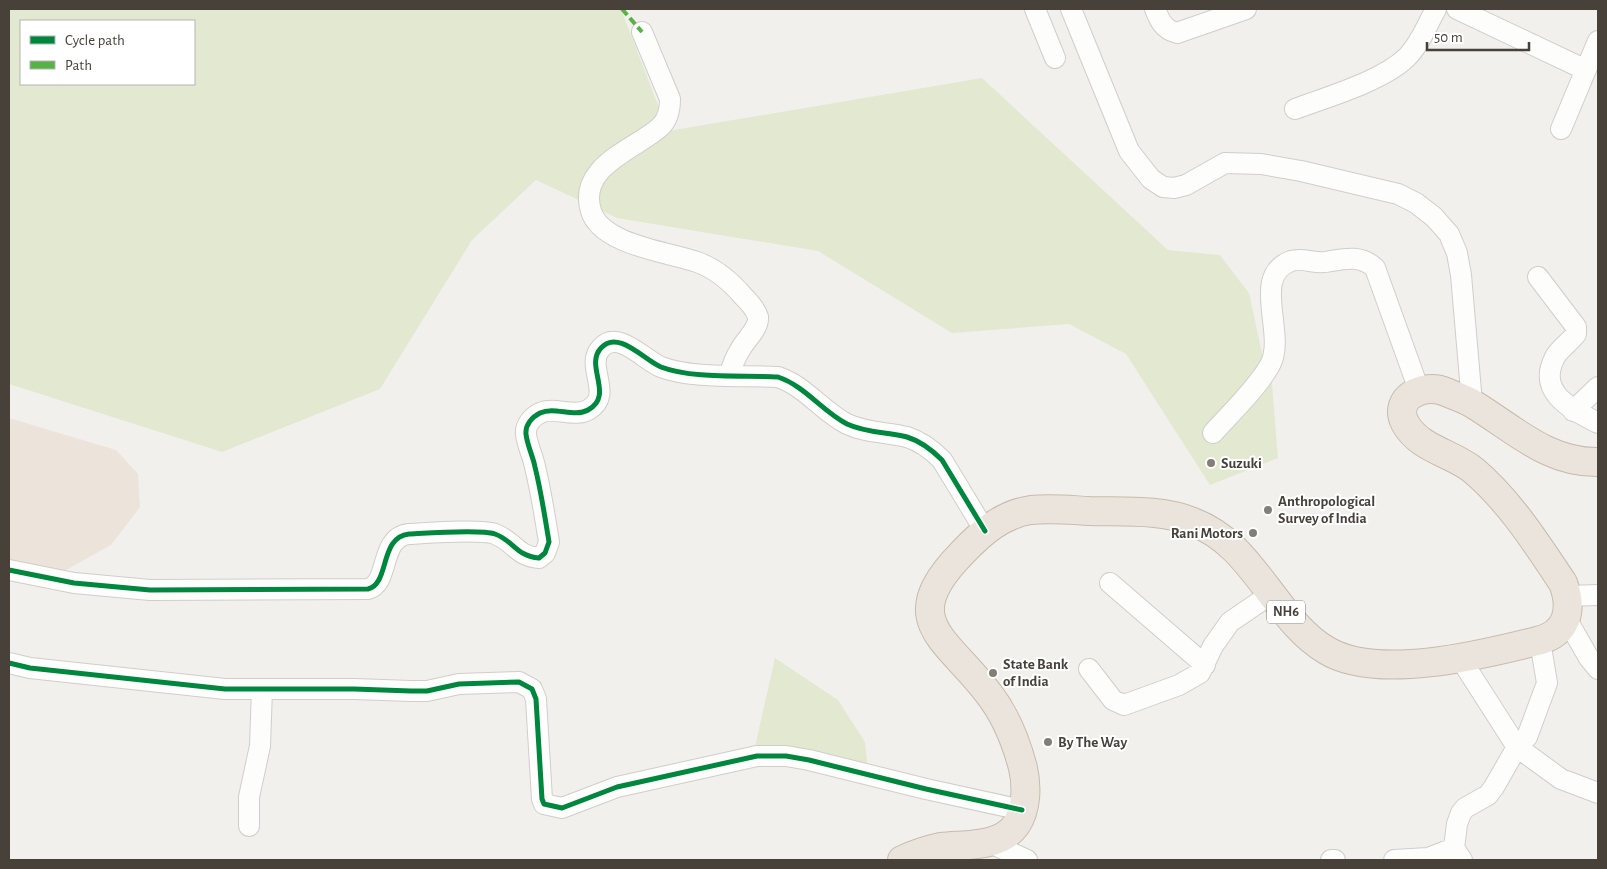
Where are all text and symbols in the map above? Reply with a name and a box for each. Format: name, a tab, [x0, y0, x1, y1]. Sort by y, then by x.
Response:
legend	[20, 20, 195, 85]
scale bar	[1427, 20, 1530, 52]
text: 50 m	[1434, 30, 1463, 45]
text: Cycle path	[65, 33, 125, 48]
text: Path	[65, 58, 92, 73]
place label: Suzuki	[1221, 456, 1262, 471]
marker: Suzuki	[1205, 457, 1217, 469]
place label: Anthropological Survey of India	[1278, 494, 1375, 526]
marker: Anthropological Survey of India	[1262, 504, 1274, 516]
place label: Rani Motors	[1171, 526, 1243, 541]
marker: Rani Motors	[1247, 527, 1259, 539]
road number: NH6	[1267, 600, 1305, 624]
place label: State Bank of India	[1003, 657, 1069, 689]
marker: State Bank of India	[987, 667, 999, 679]
place label: By The Way	[1058, 735, 1127, 750]
marker: By The Way	[1042, 736, 1054, 748]

